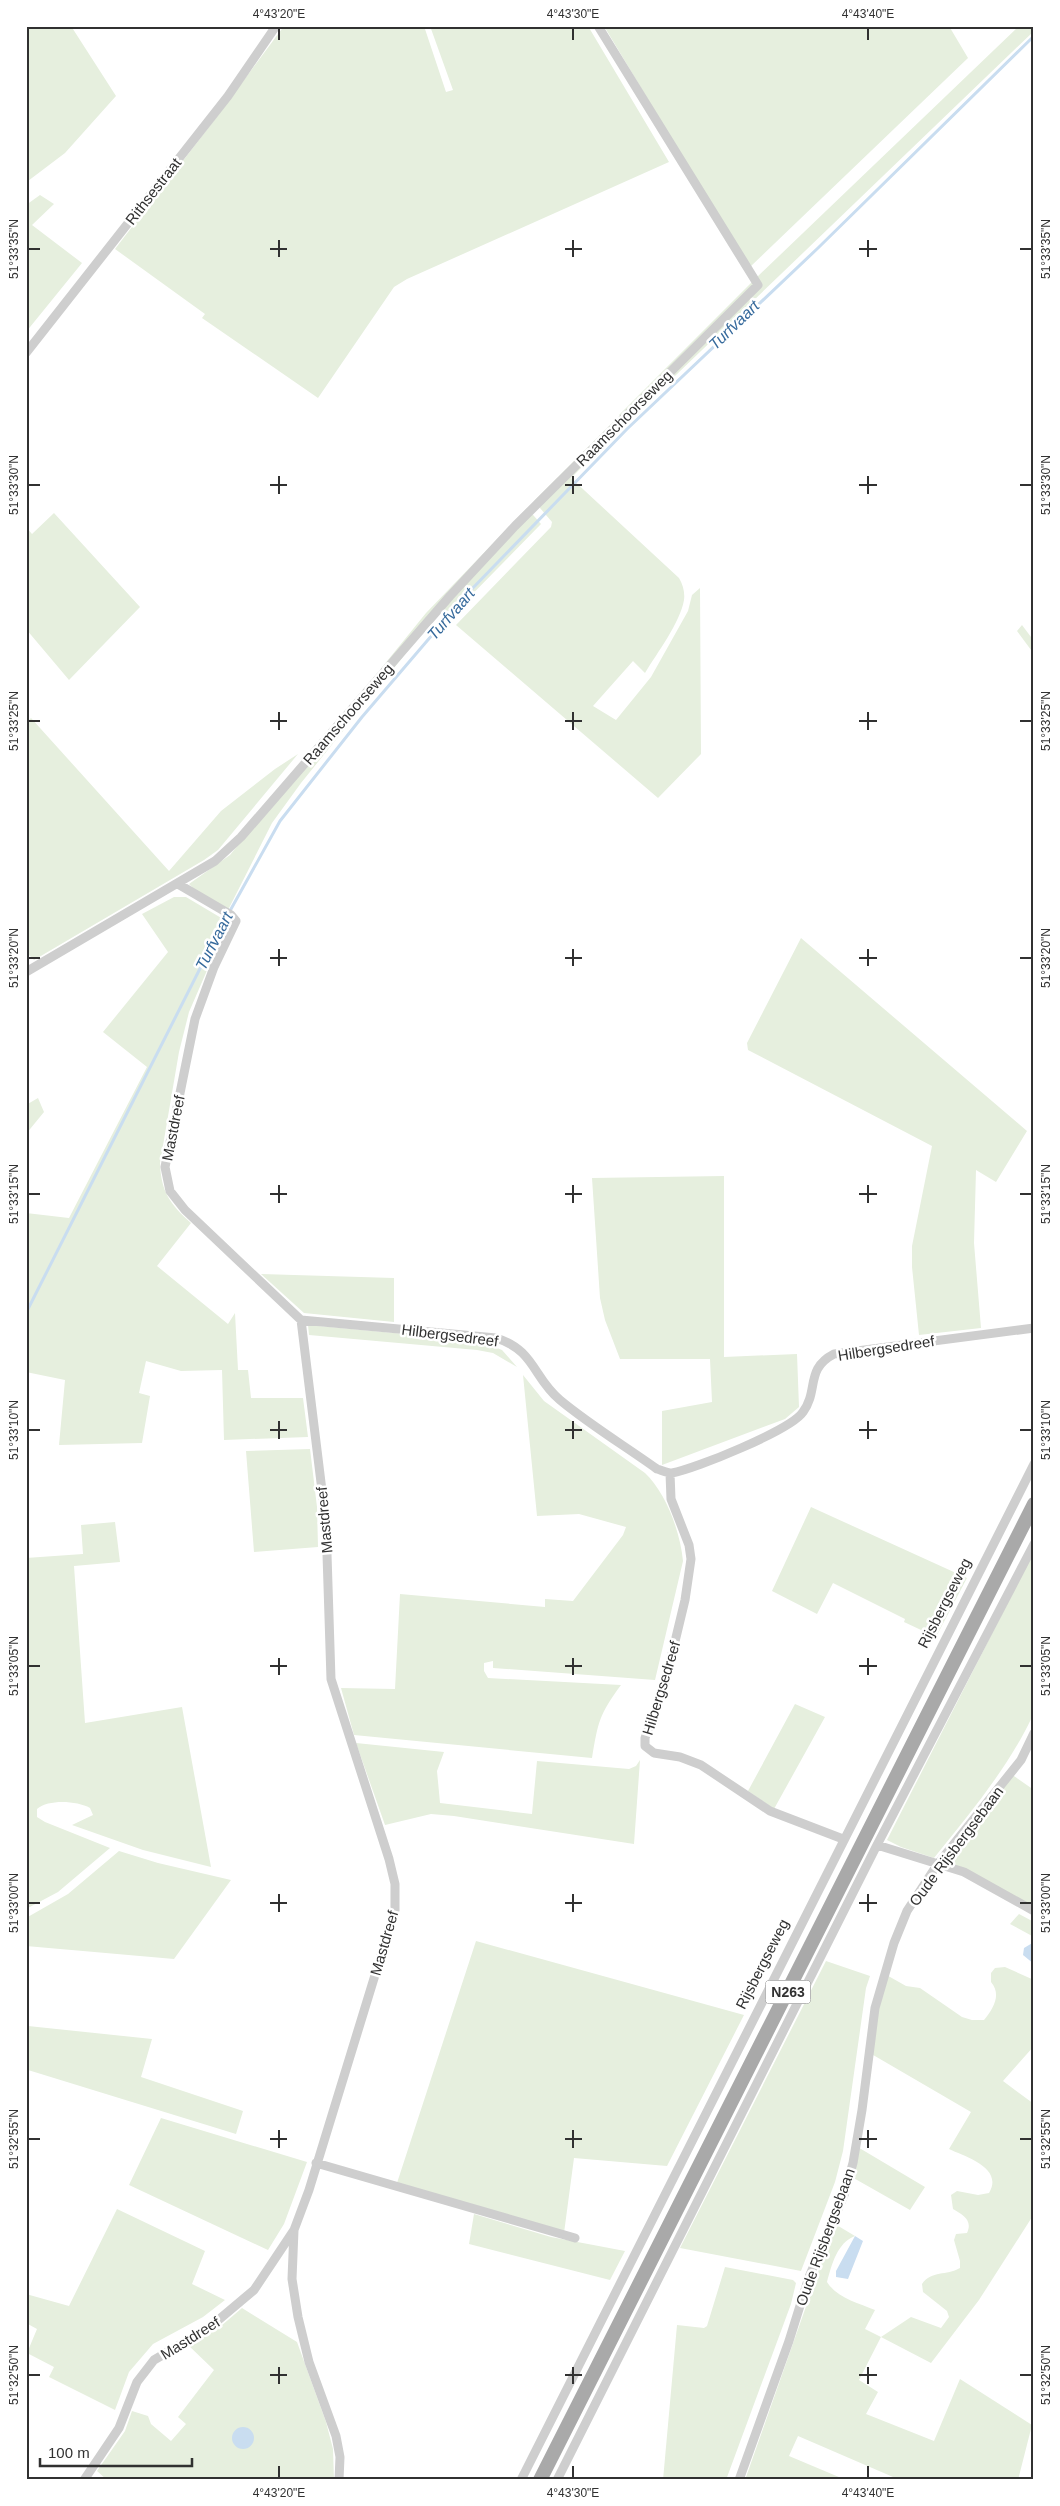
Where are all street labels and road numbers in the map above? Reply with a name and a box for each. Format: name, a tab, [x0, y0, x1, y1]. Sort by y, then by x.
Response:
street label: Rithsestraat	[122, 154, 185, 228]
street label: Raamschoorseweg	[573, 367, 675, 469]
street label: Raamschoorseweg	[299, 660, 397, 768]
street label: Mastdreef	[158, 1093, 188, 1162]
street label: Hilbergsedreef	[401, 1321, 500, 1349]
street label: Hilbergsedreef	[836, 1332, 936, 1364]
street label: Mastdreef	[313, 1485, 335, 1554]
street label: Rijsbergseweg	[914, 1555, 974, 1651]
street label: Hilbergsedreef	[639, 1638, 684, 1737]
street label: Oude Rijsbergsebaan	[906, 1783, 1006, 1909]
street label: Mastdreef	[367, 1908, 402, 1977]
street label: Rijsbergseweg	[732, 1916, 792, 2012]
road number: N263	[766, 1980, 810, 2004]
street label: Oude Rijsbergsebaan	[792, 2166, 858, 2308]
street label: Mastdreef	[157, 2313, 223, 2363]

